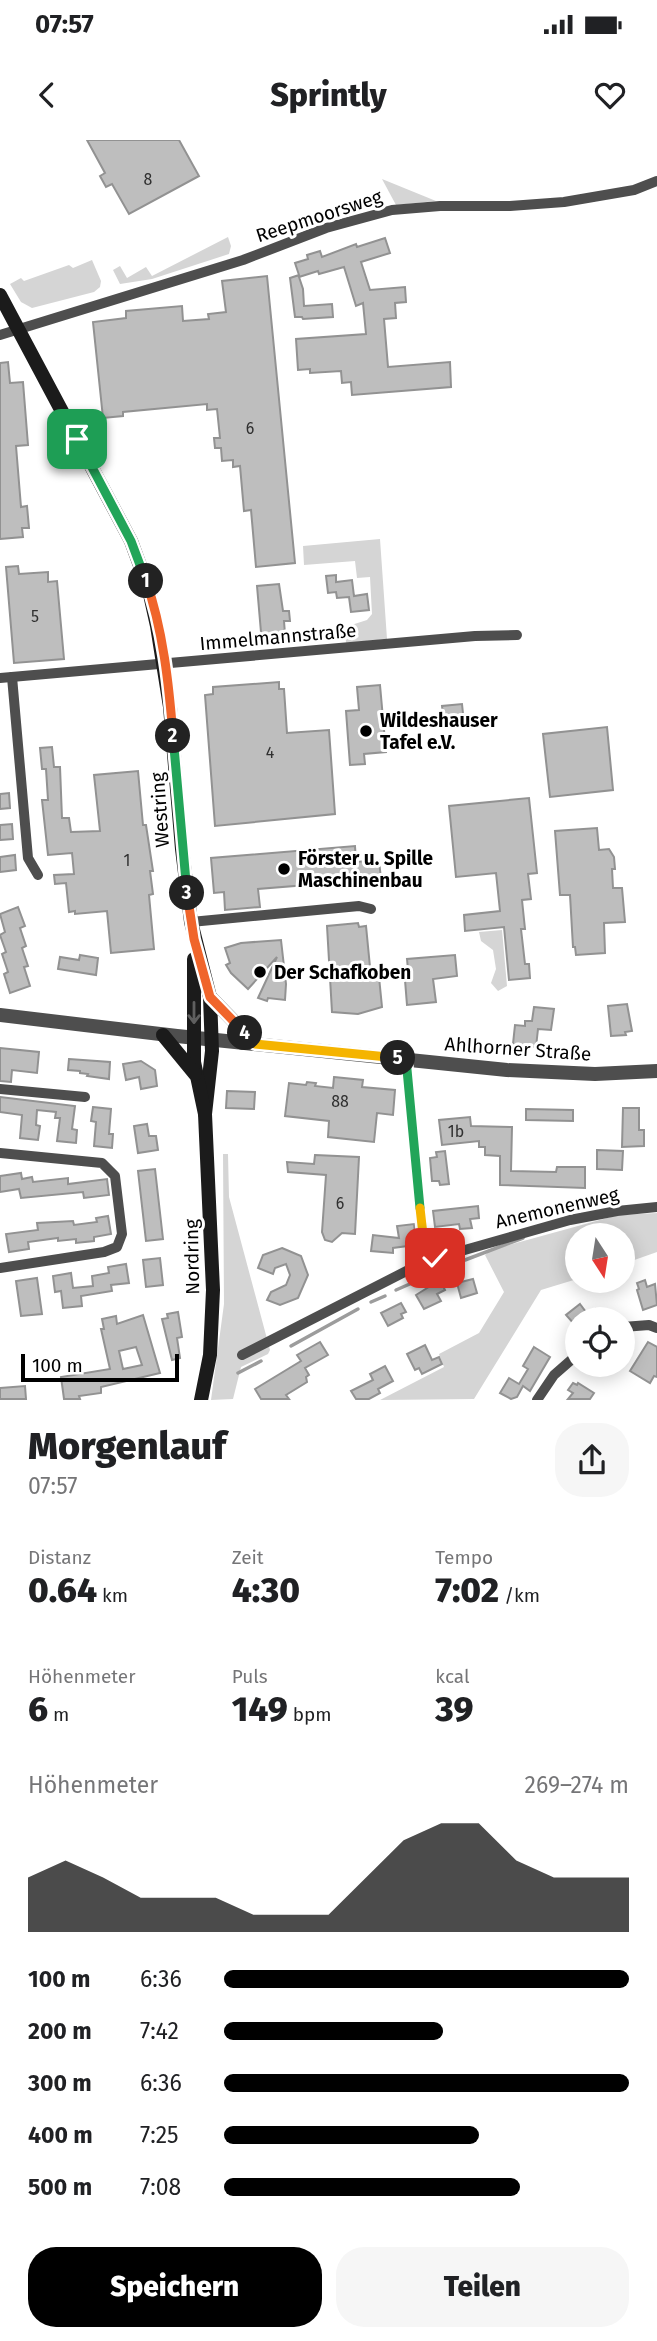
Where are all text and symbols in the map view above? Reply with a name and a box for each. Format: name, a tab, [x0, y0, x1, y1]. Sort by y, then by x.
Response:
text: 07:57	[35, 9, 94, 40]
icon: back	[28, 76, 66, 114]
text: Sprintly	[270, 76, 387, 114]
icon: heart	[591, 76, 629, 114]
house number: 8	[144, 170, 153, 189]
street label: Reepmoorsweg	[253, 185, 385, 247]
pin	[47, 409, 107, 469]
house number: 6	[246, 419, 254, 438]
icon: arrive	[58, 420, 96, 458]
pin: 1	[128, 564, 164, 598]
text: 1	[141, 569, 150, 592]
house number: 5	[31, 607, 39, 626]
street label: Immelmannstraße	[199, 619, 357, 655]
place label: Wildeshauser Tafel e.V.	[380, 709, 498, 754]
pin: 2	[156, 718, 190, 754]
marker: Wildeshauser Tafel e.V.	[358, 723, 374, 739]
text: 2	[168, 724, 177, 747]
house number: 4	[266, 743, 275, 762]
street label: Westring	[146, 772, 174, 848]
place label: Förster u. Spille Maschinenbau	[298, 847, 433, 892]
house number: 1	[124, 851, 130, 870]
marker: Förster u. Spille Maschinenbau	[276, 861, 292, 877]
pin: 3	[170, 876, 204, 910]
text: 3	[182, 881, 191, 904]
place label: Der Schafkoben	[274, 961, 411, 984]
marker: Der Schafkoben	[252, 964, 268, 980]
one-way arrow	[187, 1001, 201, 1024]
pin: 4	[228, 1016, 262, 1050]
text: 4	[239, 1021, 250, 1044]
street label: Ahlhorner Straße	[444, 1032, 592, 1066]
pin: 5	[380, 1040, 416, 1076]
text: 5	[392, 1046, 403, 1069]
house number: 88	[331, 1092, 349, 1111]
house number: 1b	[448, 1122, 464, 1141]
street label: Anemonenweg	[493, 1183, 621, 1233]
house number: 6	[336, 1194, 344, 1213]
street label: Nordring	[180, 1219, 204, 1295]
north arrow	[565, 1223, 635, 1293]
map controls	[565, 1223, 635, 1377]
pin	[405, 1228, 465, 1288]
icon: check	[416, 1239, 454, 1277]
button: locate	[565, 1307, 635, 1377]
scale bar	[21, 1350, 178, 1382]
text: 100 m	[32, 1354, 83, 1377]
text: Morgenlauf	[28, 1423, 226, 1469]
button: share	[555, 1423, 629, 1497]
text: 07:57	[28, 1472, 77, 1500]
text: Distanz	[28, 1546, 91, 1569]
text: Zeit	[232, 1546, 264, 1569]
text: Tempo	[435, 1546, 493, 1569]
text: 0.64	[28, 1569, 97, 1611]
text: 4:30	[232, 1569, 300, 1611]
text: 7:02	[435, 1569, 499, 1611]
text: km	[97, 1584, 128, 1607]
text: /km	[499, 1584, 540, 1607]
text: Höhenmeter	[28, 1665, 136, 1688]
text: Puls	[232, 1665, 268, 1688]
text: kcal	[435, 1665, 470, 1688]
text: 6	[28, 1688, 48, 1730]
text: 149	[232, 1688, 288, 1730]
text: 39	[435, 1688, 473, 1730]
text: m	[48, 1703, 69, 1726]
text: bpm	[288, 1703, 332, 1726]
text: Höhenmeter	[28, 1771, 158, 1799]
text: 269–274 m	[525, 1771, 629, 1799]
text: 100 m	[28, 1965, 90, 1993]
text: 6:36	[140, 1965, 182, 1993]
text: 200 m	[28, 2017, 92, 2045]
text: 7:42	[140, 2017, 179, 2045]
text: 300 m	[28, 2069, 92, 2097]
text: 6:36	[140, 2069, 182, 2097]
text: 400 m	[28, 2121, 93, 2149]
text: 7:25	[140, 2121, 179, 2149]
text: 500 m	[28, 2173, 92, 2201]
text: 7:08	[140, 2173, 181, 2201]
button: Speichern	[28, 2247, 322, 2327]
button: Teilen	[336, 2247, 629, 2327]

